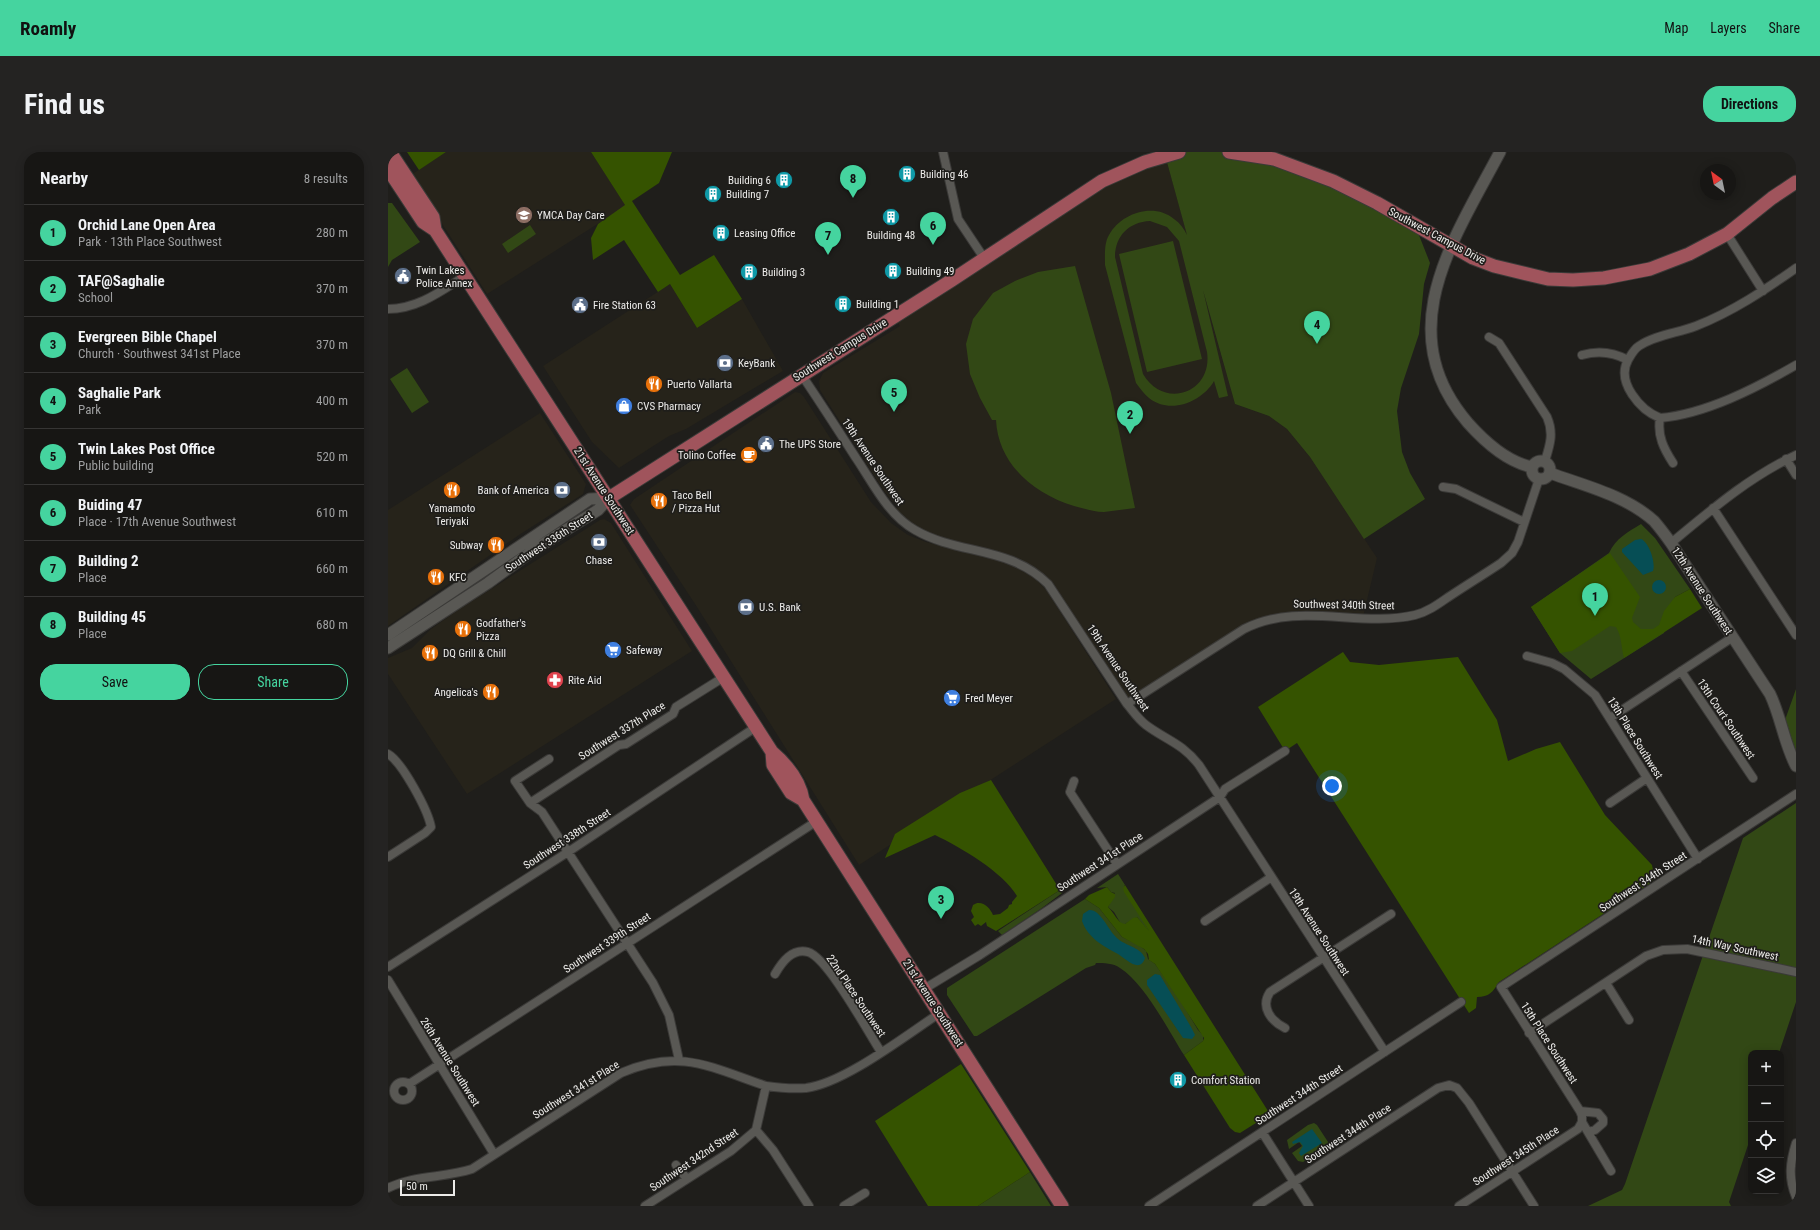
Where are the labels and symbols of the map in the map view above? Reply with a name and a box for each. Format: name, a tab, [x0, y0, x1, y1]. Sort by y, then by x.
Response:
building icon: Building 46	[897, 164, 917, 184]
north arrow	[1700, 164, 1736, 200]
pin: 8	[840, 165, 866, 198]
place label: Building 46	[920, 168, 969, 181]
building icon: Building 6	[774, 170, 794, 190]
place label: Building 6	[728, 174, 771, 187]
building icon: Building 7	[703, 184, 723, 204]
place label: Building 7	[726, 188, 769, 201]
school or university icon: YMCA Day Care	[514, 205, 534, 225]
street label: Southwest Campus Drive	[1386, 205, 1488, 267]
building icon: Building 48	[881, 207, 901, 227]
place label: YMCA Day Care	[537, 209, 605, 222]
pin: 6	[920, 212, 946, 245]
pin: 7	[815, 222, 841, 255]
building icon: Leasing Office	[711, 223, 731, 243]
place label: Leasing Office	[734, 227, 796, 240]
place label: Building 48	[867, 229, 915, 242]
building icon: Building 49	[883, 261, 903, 281]
building icon: Building 3	[739, 262, 759, 282]
place label: Twin Lakes Police Annex	[416, 264, 473, 290]
place label: Building 49	[906, 265, 955, 278]
public building icon: Twin Lakes Police Annex	[393, 266, 413, 286]
place label: Building 3	[762, 266, 805, 279]
building icon: Building 1	[833, 294, 853, 314]
public building icon: Fire Station 63	[570, 295, 590, 315]
place label: Building 1	[856, 298, 899, 311]
place label: Fire Station 63	[593, 299, 656, 312]
pin: 4	[1304, 311, 1330, 344]
street label: Southwest Campus Drive	[791, 316, 889, 384]
bank icon: KeyBank	[715, 353, 735, 373]
place label: KeyBank	[738, 357, 775, 370]
restaurant icon: Puerto Vallarta	[644, 374, 664, 394]
place label: Puerto Vallarta	[667, 378, 732, 391]
pin: 5	[881, 379, 907, 412]
shop icon: CVS Pharmacy	[614, 396, 634, 416]
place label: CVS Pharmacy	[637, 400, 701, 413]
pin: 2	[1117, 401, 1143, 434]
street label: 19th Avenue Southwest	[839, 416, 907, 508]
public building icon: The UPS Store	[756, 434, 776, 454]
place label: The UPS Store	[779, 438, 841, 451]
street label: 21st Avenue Southwest	[571, 445, 637, 537]
cafe icon: Tolino Coffee	[739, 445, 759, 465]
place label: Tolino Coffee	[678, 449, 736, 462]
restaurant icon: Yamamoto Teriyaki	[442, 480, 462, 500]
bank icon: Bank of America	[552, 480, 572, 500]
place label: Bank of America	[477, 484, 549, 497]
place label: Taco Bell / Pizza Hut	[672, 489, 720, 515]
restaurant icon: Taco Bell / Pizza Hut	[649, 491, 669, 511]
place label: Yamamoto Teriyaki	[429, 502, 476, 528]
street label: Southwest 336th Street	[503, 509, 595, 575]
bank icon: Chase	[589, 532, 609, 552]
restaurant icon: Subway	[486, 535, 506, 555]
place label: Subway	[450, 539, 483, 552]
street label: 12th Avenue Southwest	[1669, 545, 1735, 637]
place label: Chase	[586, 554, 613, 567]
restaurant icon: KFC	[426, 567, 446, 587]
place label: KFC	[449, 571, 467, 584]
pin: 1	[1582, 583, 1608, 616]
bank icon: U.S. Bank	[736, 597, 756, 617]
street label: Southwest 340th Street	[1293, 598, 1395, 612]
place label: U.S. Bank	[759, 601, 801, 614]
place label: Godfather's Pizza	[476, 617, 526, 643]
restaurant icon: Godfather's Pizza	[453, 619, 473, 639]
street label: 19th Avenue Southwest	[1084, 622, 1152, 714]
supermarket icon: Safeway	[603, 640, 623, 660]
restaurant icon: DQ Grill & Chill	[420, 643, 440, 663]
place label: Safeway	[626, 644, 663, 657]
place label: DQ Grill & Chill	[443, 647, 506, 660]
pharmacy icon: Rite Aid	[545, 670, 565, 690]
place label: Rite Aid	[568, 674, 602, 687]
street label: 13th Court Southwest	[1694, 676, 1758, 762]
restaurant icon: Angelica's	[481, 682, 501, 702]
place label: Angelica's	[434, 686, 478, 699]
supermarket icon: Fred Meyer	[942, 688, 962, 708]
place label: Fred Meyer	[965, 692, 1014, 705]
street label: 13th Place Southwest	[1605, 695, 1665, 781]
street label: Southwest 337th Place	[576, 699, 668, 763]
your location	[1322, 776, 1342, 796]
street label: Southwest 338th Street	[521, 806, 613, 872]
street label: Southwest 341st Place	[1055, 829, 1145, 895]
street label: Southwest 344th Street	[1597, 849, 1689, 915]
pin: 3	[928, 886, 954, 919]
street label: 19th Avenue Southwest	[1286, 886, 1352, 978]
street label: Southwest 339th Street	[561, 910, 653, 976]
street label: 14th Way Southwest	[1691, 932, 1779, 964]
street label: 22nd Place Southwest	[824, 952, 888, 1040]
street label: 21st Avenue Southwest	[900, 957, 966, 1049]
street label: 15th Place Southwest	[1518, 1000, 1580, 1086]
street label: 26th Avenue Southwest	[418, 1015, 482, 1109]
street label: Southwest 341st Place	[530, 1058, 622, 1122]
street label: Southwest 344th Street	[1253, 1062, 1345, 1128]
building icon: Comfort Station	[1168, 1070, 1188, 1090]
place label: Comfort Station	[1191, 1074, 1260, 1087]
street label: Southwest 344th Place	[1303, 1101, 1393, 1167]
street label: Southwest 345th Place	[1471, 1123, 1561, 1189]
street label: Southwest 342nd Street	[647, 1126, 741, 1194]
scale bar	[400, 1178, 455, 1197]

